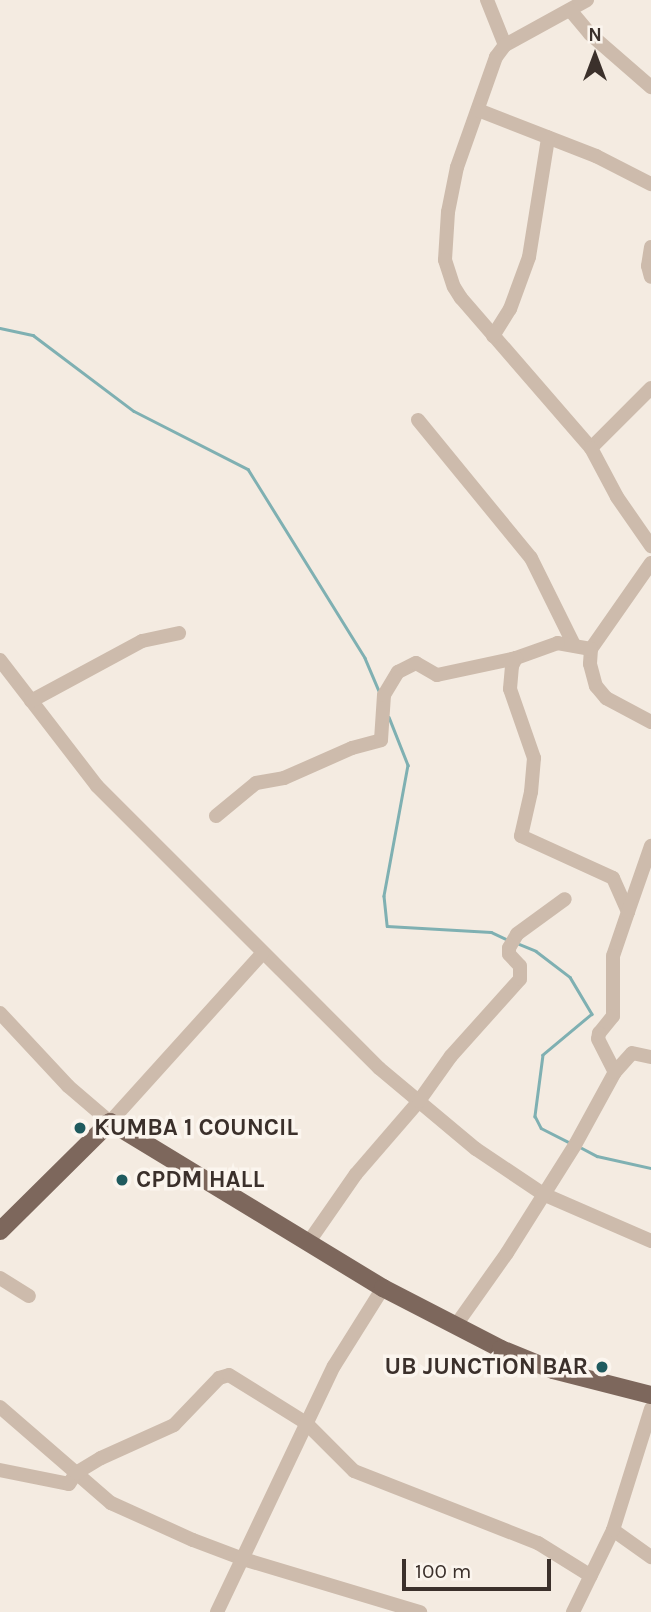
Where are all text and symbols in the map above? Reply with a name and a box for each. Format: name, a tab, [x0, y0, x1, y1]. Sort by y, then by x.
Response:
north arrow	[560, 21, 630, 91]
text: N	[588, 24, 602, 46]
place label: KUMBA 1 COUNCIL	[94, 1114, 298, 1142]
marker: KUMBA 1 COUNCIL	[72, 1120, 88, 1136]
place label: CPDM HALL	[136, 1166, 264, 1194]
marker: CPDM HALL	[114, 1172, 130, 1188]
place label: UB JUNCTION BAR	[384, 1353, 588, 1381]
marker: UB JUNCTION BAR	[594, 1359, 610, 1375]
scale bar	[406, 1546, 555, 1590]
text: 100 m	[415, 1559, 472, 1583]

